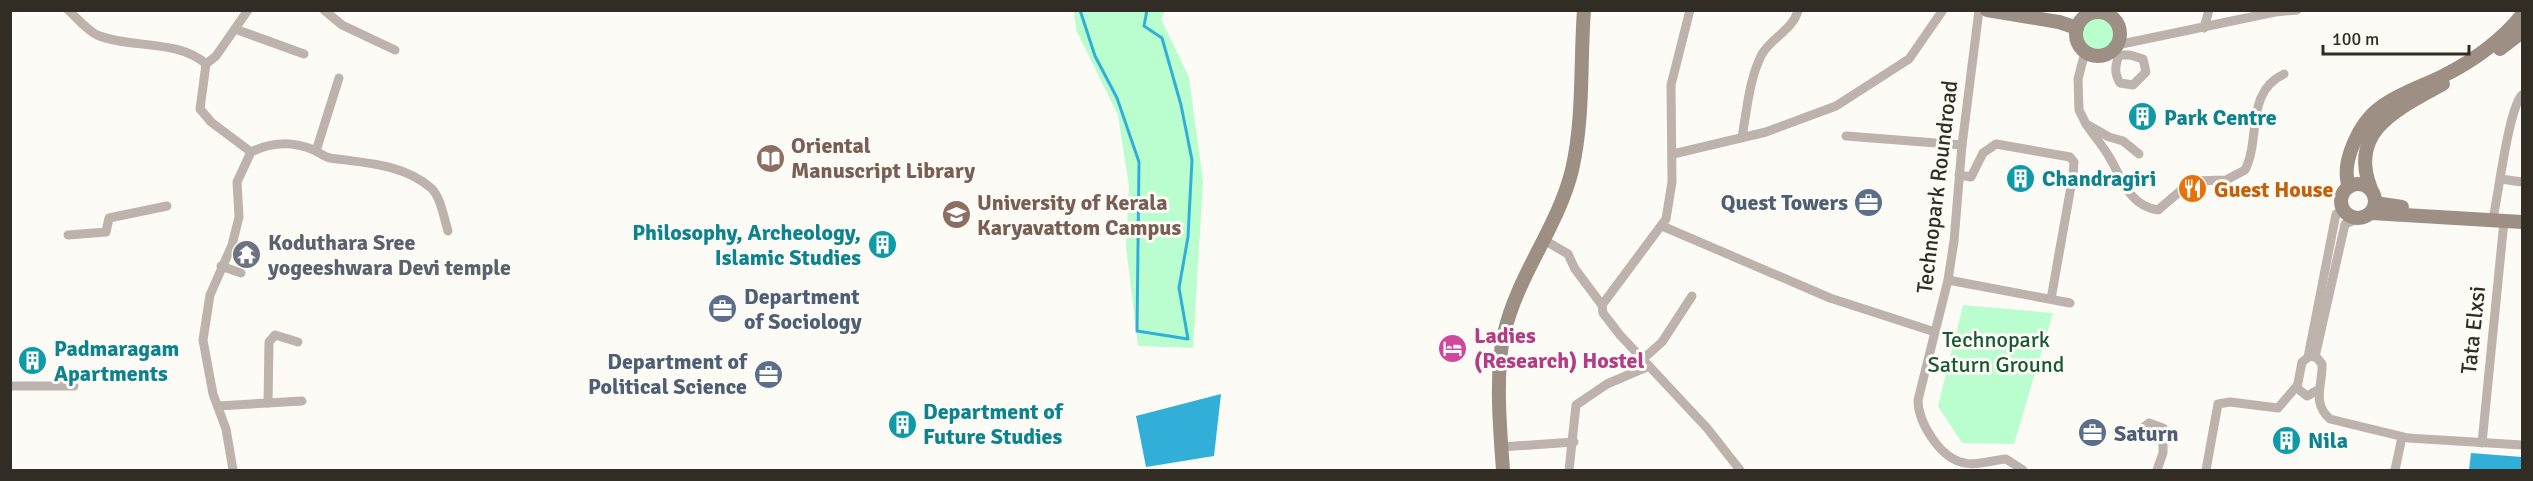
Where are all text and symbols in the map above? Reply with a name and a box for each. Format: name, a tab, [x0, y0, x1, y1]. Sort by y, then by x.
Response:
scale bar	[2323, 18, 2468, 56]
text: 100 m	[2332, 28, 2379, 50]
street label: Technopark Roundroad	[1911, 79, 1963, 295]
building icon: Park Centre	[2127, 101, 2159, 133]
place label: Park Centre	[2164, 104, 2277, 131]
place label: Oriental Manuscript Library	[791, 132, 975, 184]
library icon: Oriental Manuscript Library	[754, 142, 786, 174]
building icon: Chandragiri	[2005, 162, 2037, 194]
place label: Chandragiri	[2042, 165, 2156, 192]
restaurant icon: Guest House	[2177, 173, 2209, 205]
place label: Guest House	[2214, 176, 2334, 203]
office icon: Quest Towers	[1853, 186, 1885, 218]
place label: University of Kerala Karyavattom Campus	[977, 189, 1181, 241]
place label: Quest Towers	[1721, 189, 1848, 216]
school or university icon: University of Kerala Karyavattom Campus	[940, 199, 972, 231]
place label: Philosophy, Archeology, Islamic Studies	[632, 219, 861, 271]
place label: Koduthara Sree yogeeshwara Devi temple	[267, 229, 511, 281]
building icon: Philosophy, Archeology, Islamic Studies	[866, 229, 898, 261]
temple icon: Koduthara Sree yogeeshwara Devi temple	[231, 239, 263, 271]
place label: Department of Sociology	[744, 283, 862, 335]
street label: Tata Elxsi	[2455, 285, 2491, 375]
office icon: Department of Sociology	[707, 293, 739, 325]
place label: Ladies (Research) Hostel	[1474, 322, 1645, 374]
park label: Technopark Saturn Ground	[1928, 326, 2064, 378]
hotel icon: Ladies (Research) Hostel	[1437, 332, 1469, 364]
place label: Padmaragam Apartments	[54, 335, 179, 387]
building icon: Padmaragam Apartments	[17, 345, 49, 377]
place label: Department of Political Science	[588, 348, 748, 400]
office icon: Department of Political Science	[752, 358, 784, 390]
place label: Department of Future Studies	[923, 398, 1064, 450]
building icon: Department of Future Studies	[886, 408, 918, 440]
office icon: Saturn	[2077, 417, 2109, 449]
place label: Saturn	[2114, 420, 2178, 447]
building icon: Nila	[2271, 424, 2303, 456]
place label: Nila	[2308, 427, 2348, 454]

